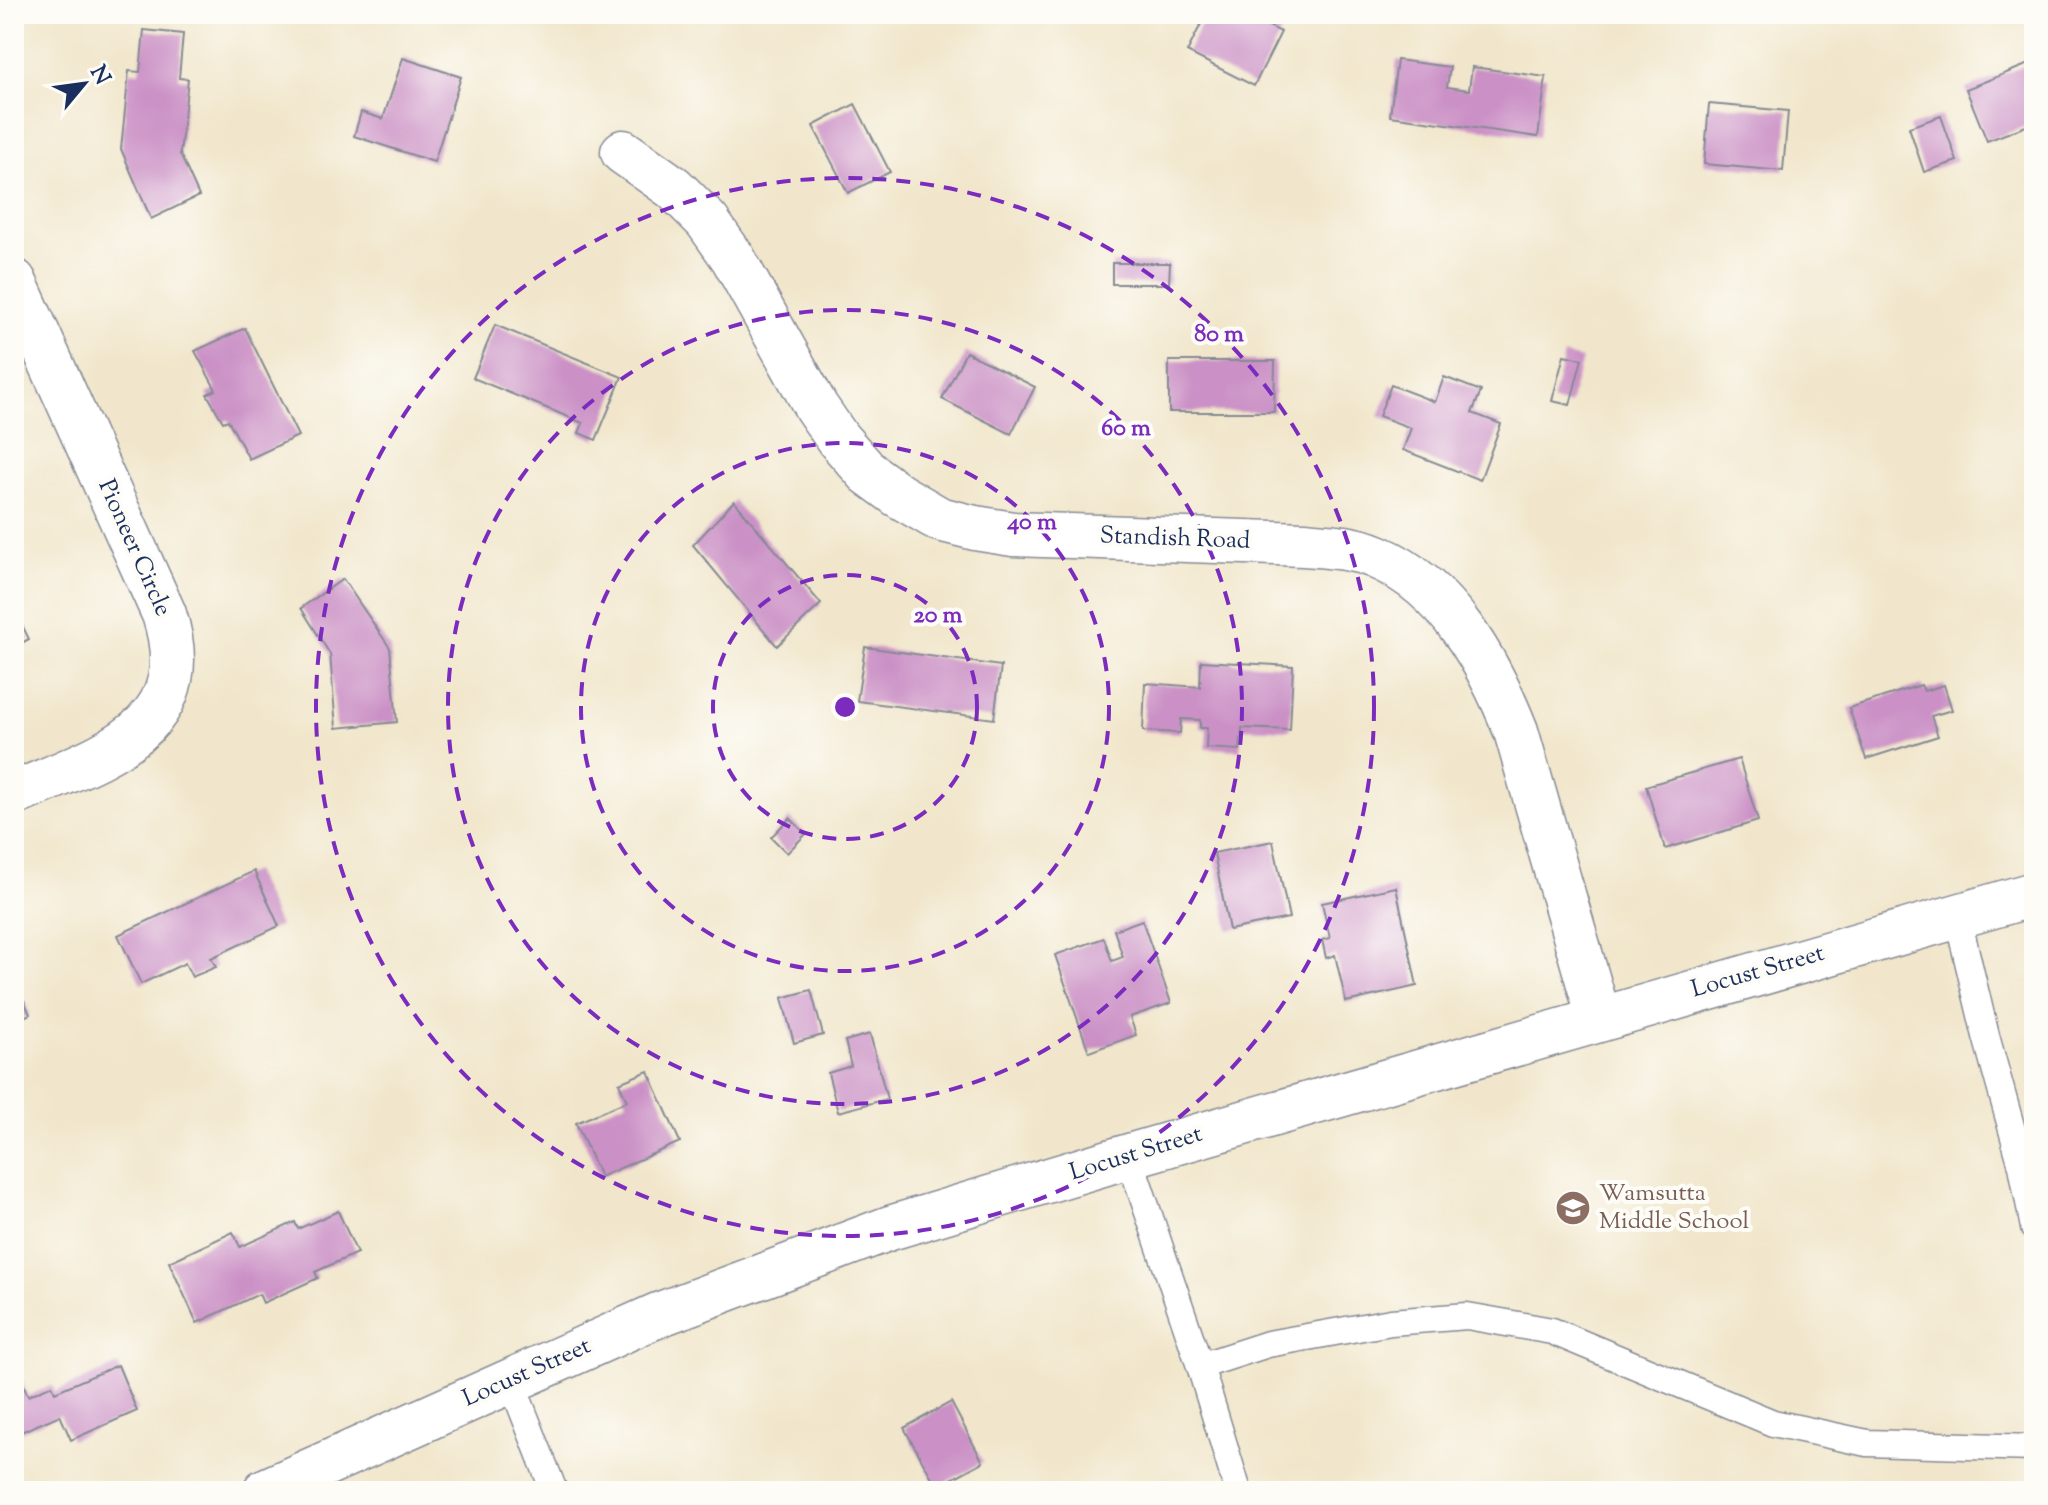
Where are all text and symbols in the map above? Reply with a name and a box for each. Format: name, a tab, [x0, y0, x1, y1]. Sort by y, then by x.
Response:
north arrow	[44, 44, 124, 124]
text: N	[81, 60, 117, 92]
text: 80 m	[1194, 318, 1244, 352]
text: 60 m	[1101, 412, 1151, 446]
street label: Pioneer Circle	[89, 474, 179, 622]
text: 40 m	[1006, 506, 1057, 540]
street label: Standish Road	[1099, 519, 1251, 559]
text: 20 m	[914, 599, 963, 633]
centre of rings	[831, 693, 859, 721]
street label: Locust Street	[1687, 937, 1829, 1007]
street label: Locust Street	[1066, 1118, 1206, 1190]
place label: Wamsutta Middle School	[1599, 1177, 1749, 1239]
school or university icon: Wamsutta Middle School	[1554, 1189, 1592, 1227]
street label: Locust Street	[458, 1330, 596, 1416]

